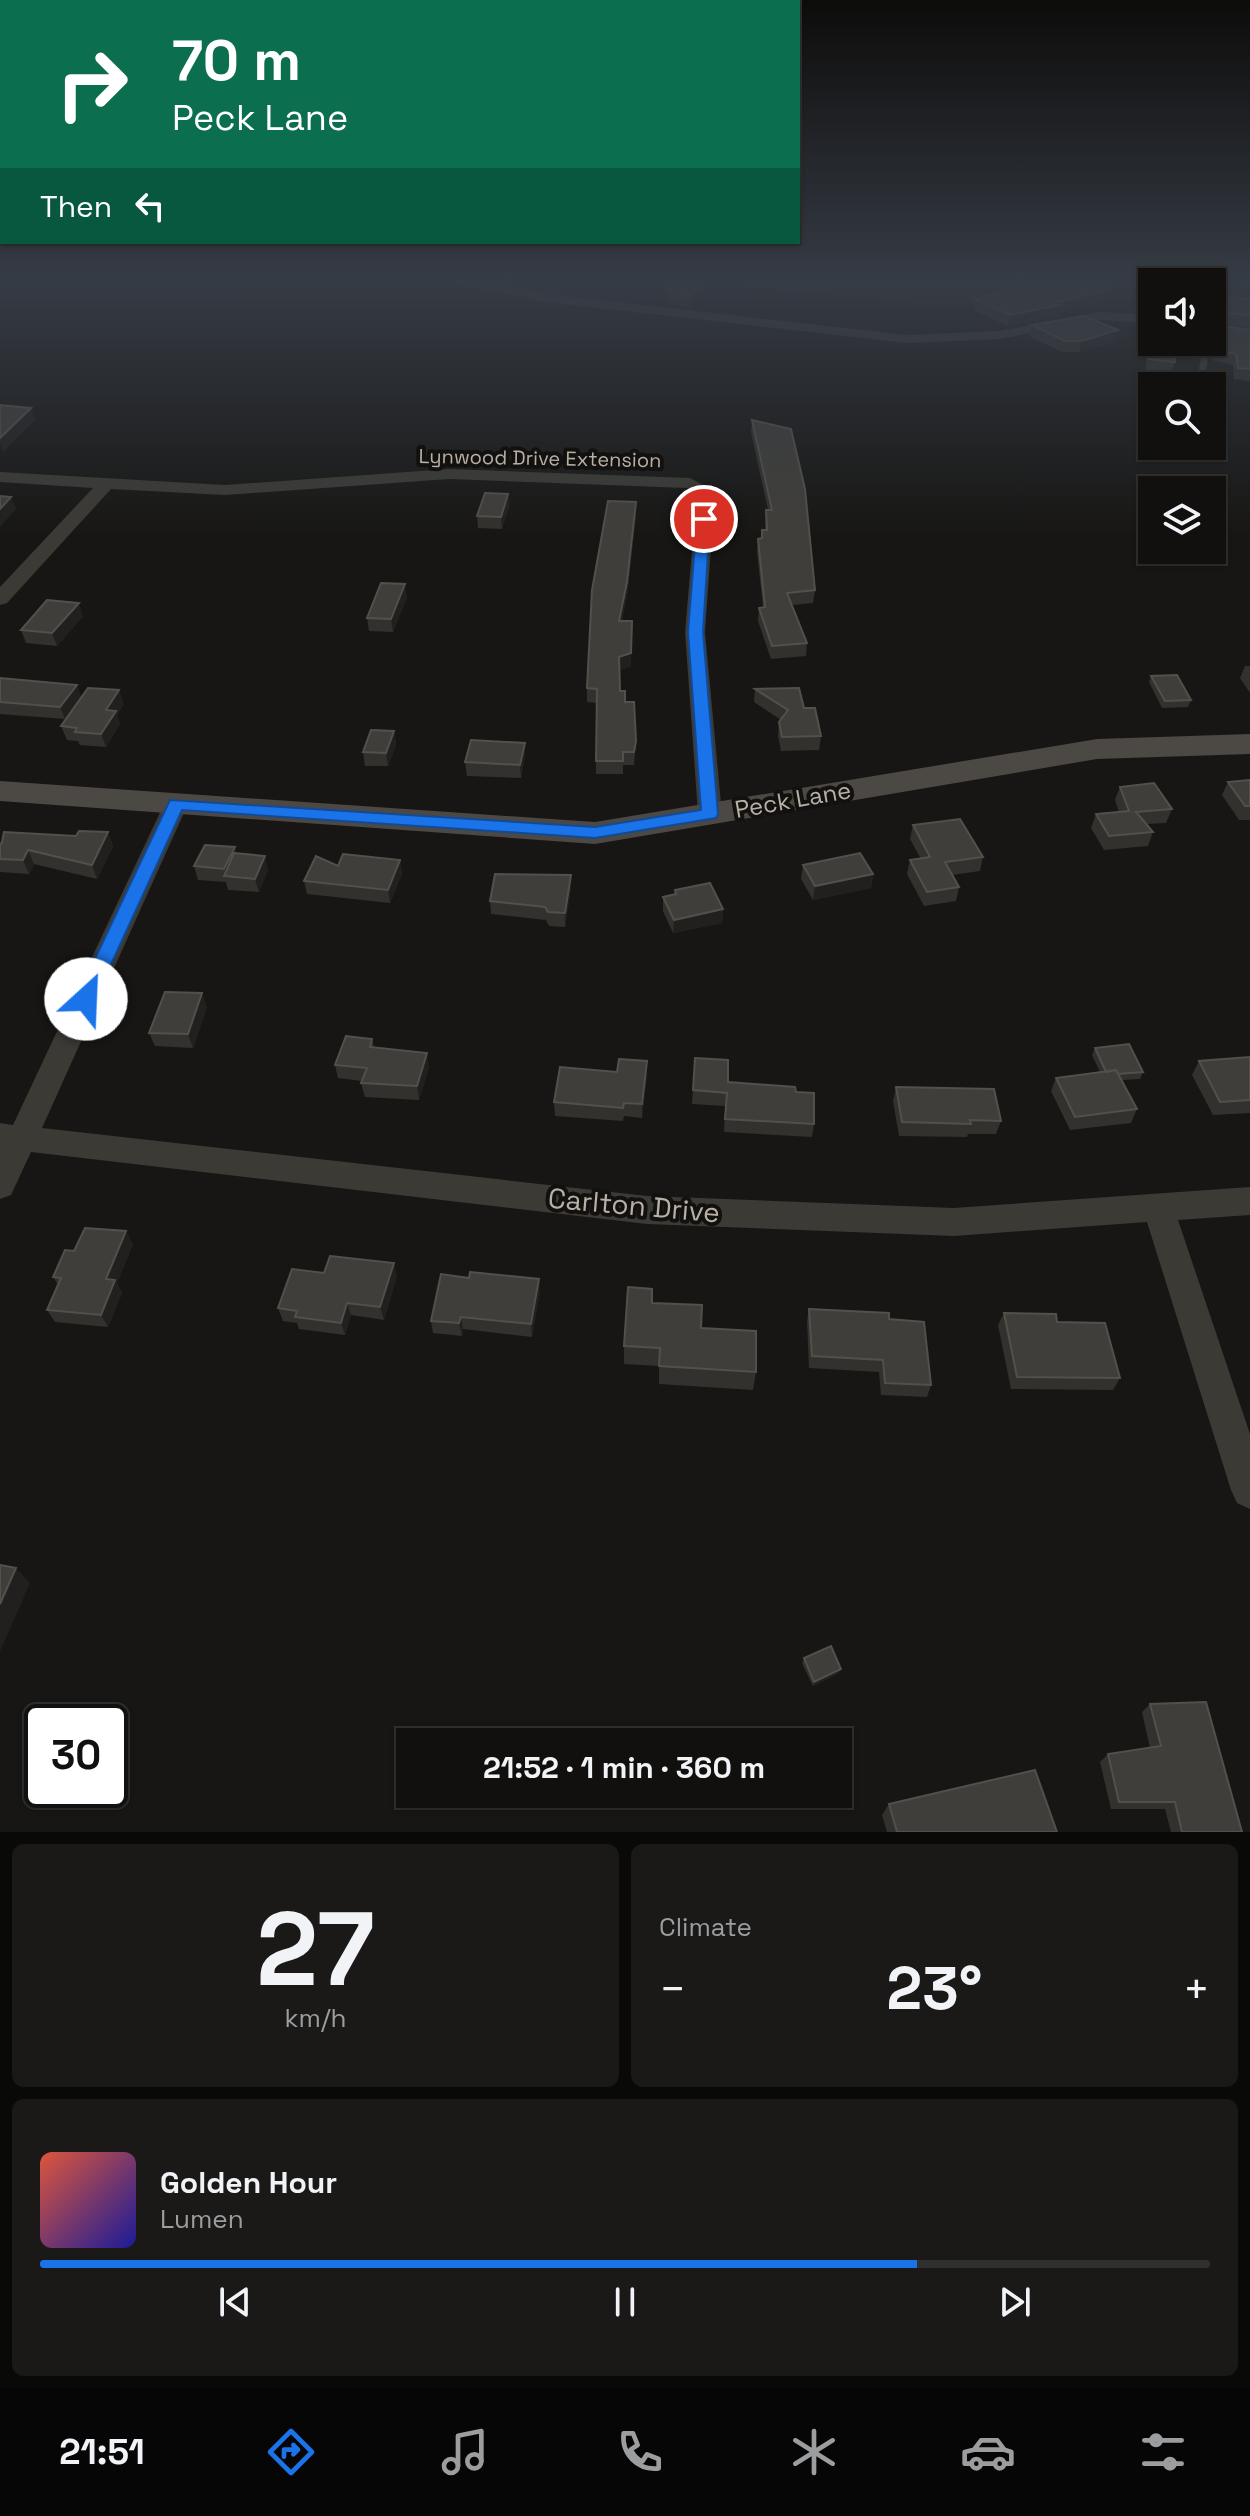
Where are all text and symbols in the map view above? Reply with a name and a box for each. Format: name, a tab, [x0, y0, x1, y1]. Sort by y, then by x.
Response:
text: 70 m	[172, 25, 301, 96]
icon: right	[40, 32, 144, 136]
text: Peck Lane	[172, 95, 348, 141]
icon: left	[128, 184, 172, 228]
text: Then	[40, 187, 112, 226]
map controls	[1138, 268, 1226, 564]
button: sound	[1138, 268, 1226, 356]
button: search	[1138, 372, 1226, 460]
street label: Lynwood Drive Extension	[418, 443, 662, 473]
button: layers	[1138, 476, 1226, 564]
pin	[670, 485, 738, 553]
icon: arrive	[682, 497, 726, 541]
street label: Peck Lane	[732, 774, 853, 825]
position arrow	[44, 957, 128, 1041]
street label: Carlton Drive	[546, 1180, 722, 1230]
speed limit sign: 30	[24, 1704, 128, 1808]
text: 21:52 · 1 min · 360 m	[483, 1748, 765, 1787]
text: 27	[256, 1883, 375, 2015]
text: Climate	[659, 1910, 752, 1944]
text: 23°	[887, 1950, 982, 2027]
text: −	[659, 1961, 686, 2017]
text: +	[1183, 1961, 1210, 2017]
text: km/h	[285, 2001, 346, 2035]
text: Golden Hour	[160, 2163, 337, 2202]
text: Lumen	[160, 2202, 244, 2236]
icon: previous	[213, 2280, 257, 2324]
icon: pause	[603, 2280, 647, 2324]
icon: next	[993, 2280, 1037, 2324]
icon: directions	[263, 2424, 319, 2480]
icon: music	[437, 2424, 493, 2480]
icon: phone	[612, 2424, 668, 2480]
icon: climate	[786, 2424, 842, 2480]
icon: car	[960, 2424, 1016, 2480]
icon: filters	[1135, 2424, 1191, 2480]
text: 21:51	[59, 2429, 145, 2475]

